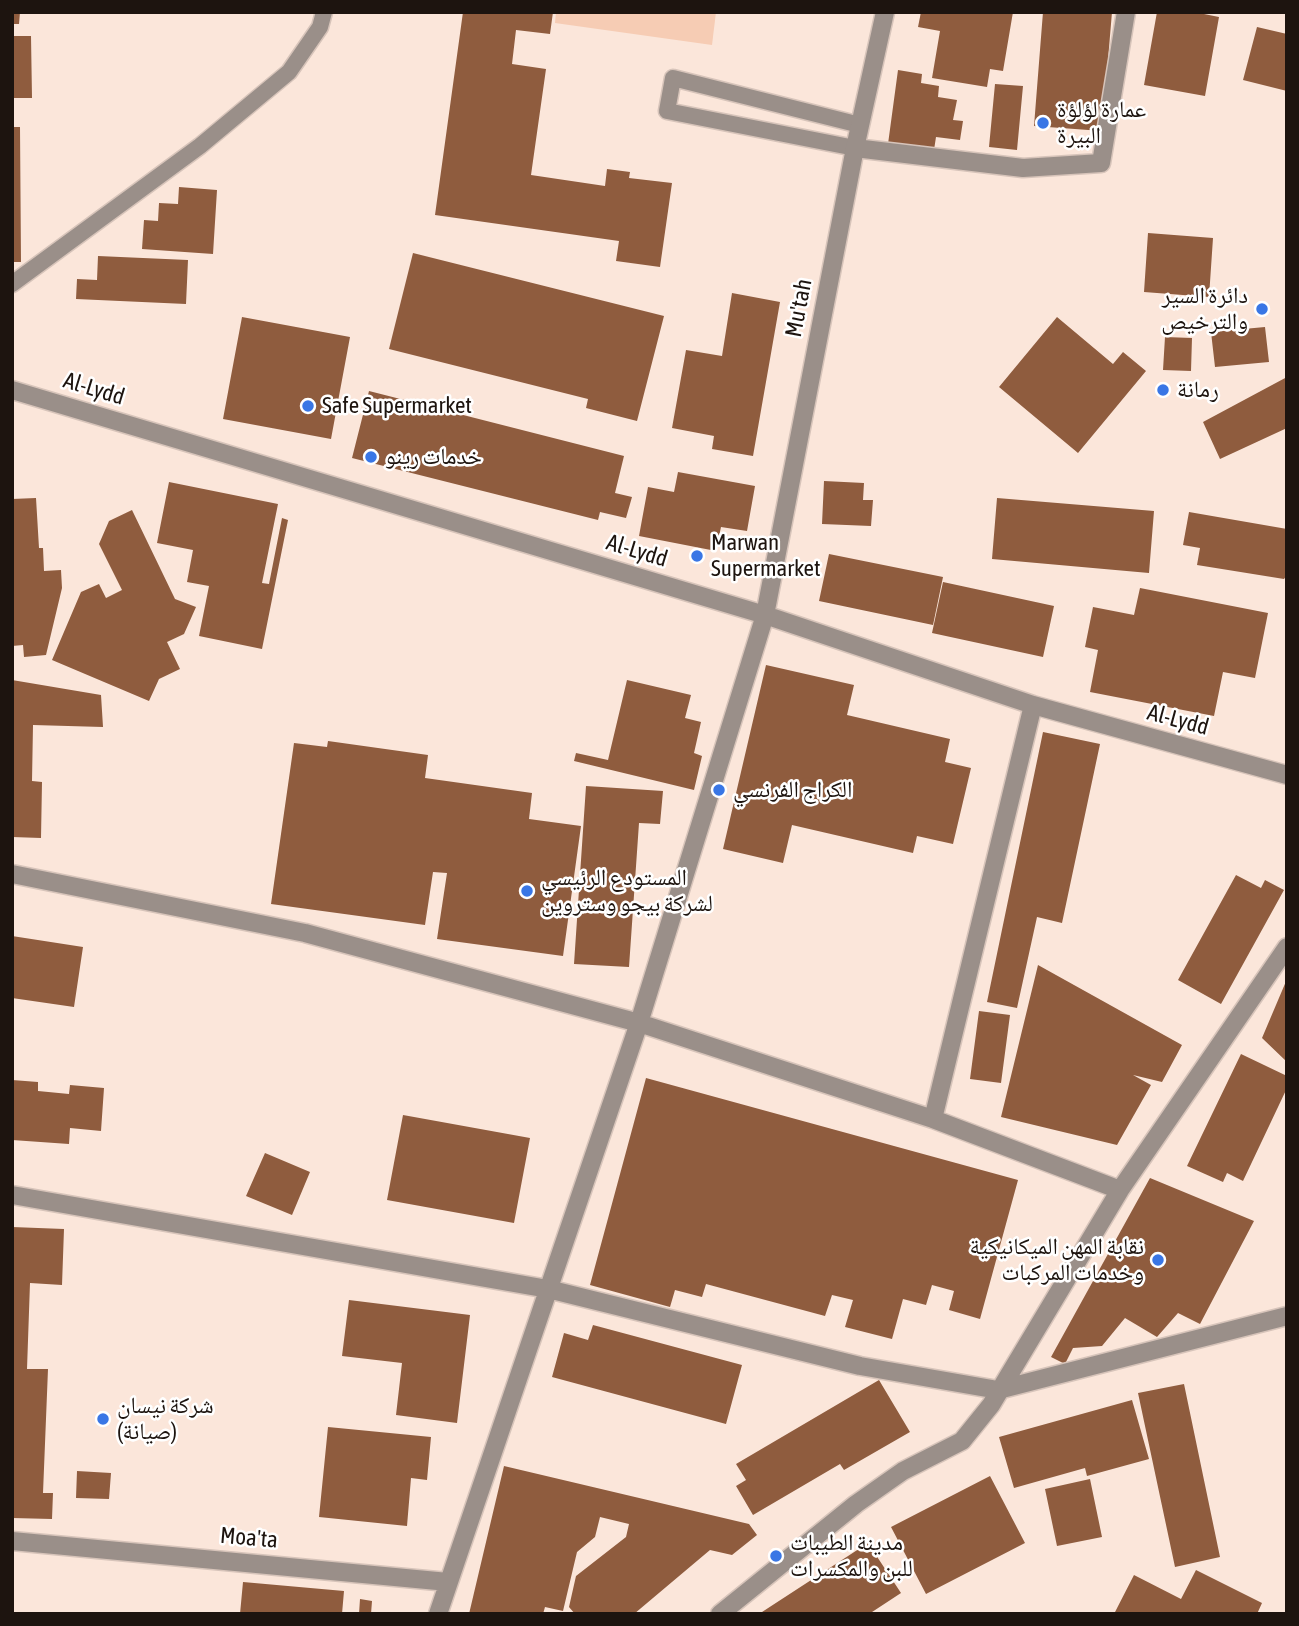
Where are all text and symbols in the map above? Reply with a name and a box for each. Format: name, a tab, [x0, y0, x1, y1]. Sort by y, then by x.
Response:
place label: عمارة لؤلؤة البيرة	[1057, 96, 1146, 150]
marker: عمارة لؤلؤة البيرة	[1035, 115, 1051, 131]
street label: Mu'tah	[780, 277, 818, 339]
place label: دائرة السير والترخيص	[1161, 282, 1248, 336]
marker: دائرة السير والترخيص	[1254, 301, 1270, 317]
street label: Al-Lydd	[60, 367, 128, 411]
place label: رمانة	[1177, 376, 1219, 404]
marker: رمانة	[1155, 382, 1171, 398]
place label: Safe Supermarket	[322, 392, 472, 420]
marker: Safe Supermarket	[300, 398, 316, 414]
place label: خدمات رينو	[385, 443, 482, 471]
marker: خدمات رينو	[363, 449, 379, 465]
street label: Al-Lydd	[603, 529, 671, 573]
place label: Marwan Supermarket	[711, 529, 821, 583]
marker: Marwan Supermarket	[689, 548, 705, 564]
street label: Al-Lydd	[1144, 699, 1212, 741]
place label: الكراج الفرنسي	[733, 776, 852, 804]
marker: الكراج الفرنسي	[711, 782, 727, 798]
place label: المستودع الرئيسي لشركة بيجو وستروين	[541, 864, 713, 918]
marker: المستودع الرئيسي لشركة بيجو وستروين	[519, 883, 535, 899]
place label: نقابة المهن الميكانيكية وخدمات المركبات	[970, 1233, 1144, 1287]
marker: نقابة المهن الميكانيكية وخدمات المركبات	[1150, 1252, 1166, 1268]
place label: شركة نيسان (صيانة)	[117, 1392, 214, 1446]
marker: شركة نيسان (صيانة)	[95, 1411, 111, 1427]
street label: Moa'ta	[219, 1522, 279, 1554]
place label: مدينة الطيبات للبن والمكسرات	[790, 1529, 913, 1583]
marker: مدينة الطيبات للبن والمكسرات	[768, 1548, 784, 1564]

